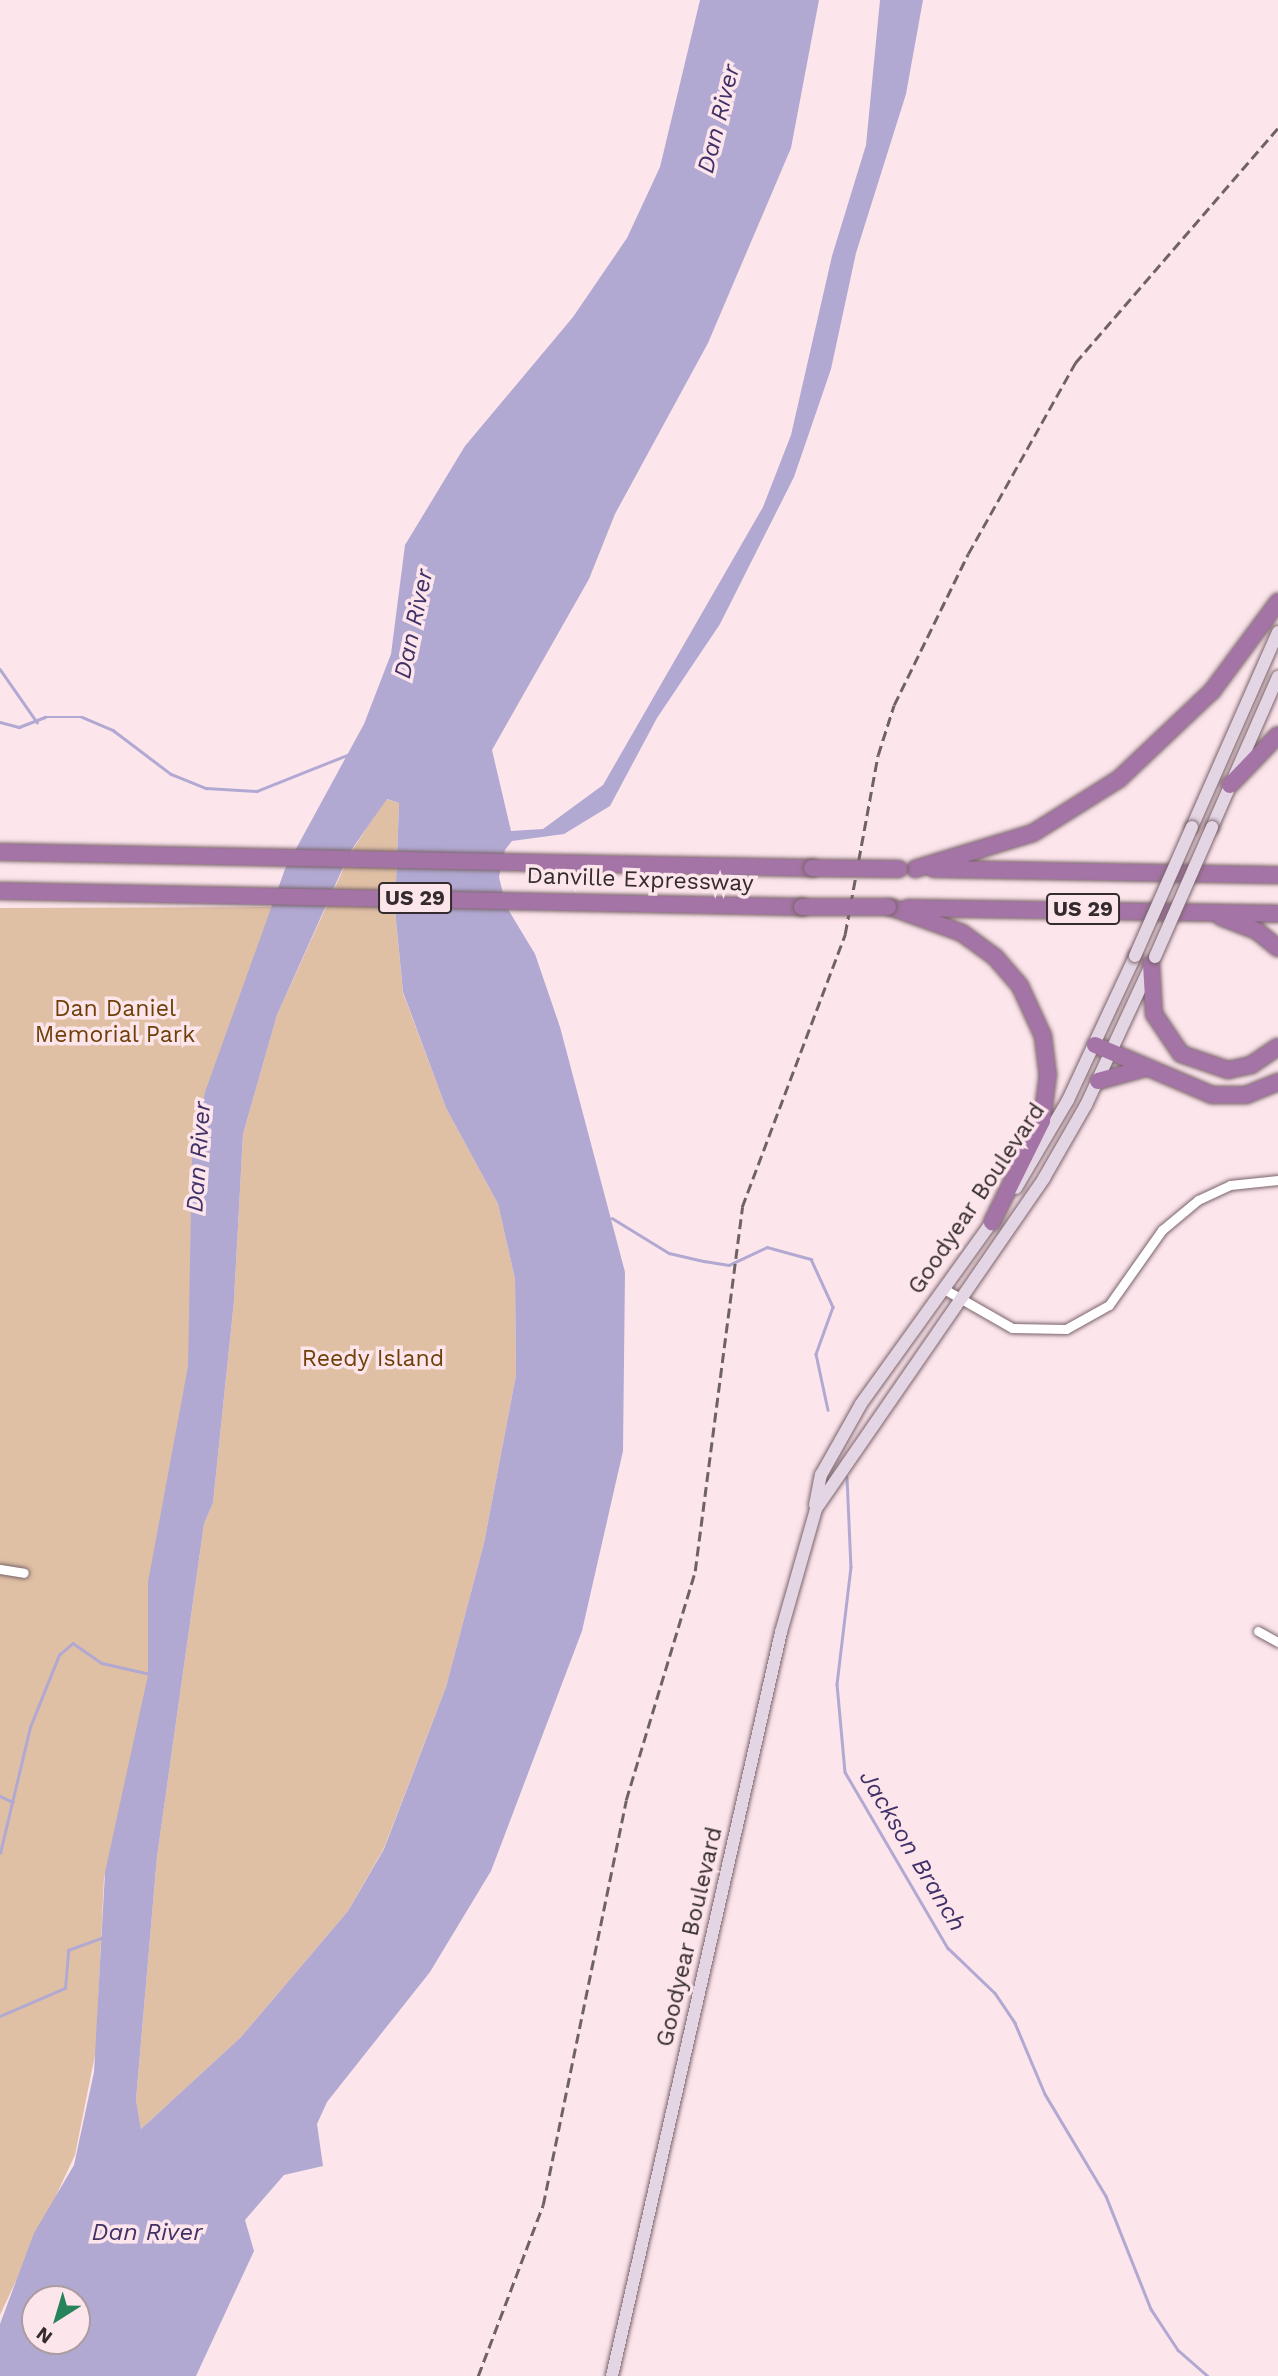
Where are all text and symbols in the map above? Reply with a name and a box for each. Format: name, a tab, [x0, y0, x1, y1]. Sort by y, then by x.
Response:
water label: Dan River	[692, 62, 746, 176]
water label: Dan River	[388, 567, 440, 681]
street label: Danville Expressway	[526, 862, 754, 898]
road number: US 29	[376, 880, 453, 916]
road number: US 29	[1044, 892, 1122, 926]
park label: Dan Daniel Memorial Park	[34, 995, 196, 1049]
street label: Goodyear Boulevard	[903, 1098, 1051, 1300]
water label: Dan River	[181, 1101, 217, 1213]
park label: Reedy Island	[301, 1345, 445, 1373]
water label: Jackson Branch	[853, 1765, 971, 1937]
street label: Goodyear Boulevard	[651, 1824, 729, 2050]
water label: Dan River	[92, 2219, 202, 2247]
north arrow	[21, 2285, 91, 2355]
text: N	[32, 2322, 57, 2349]

